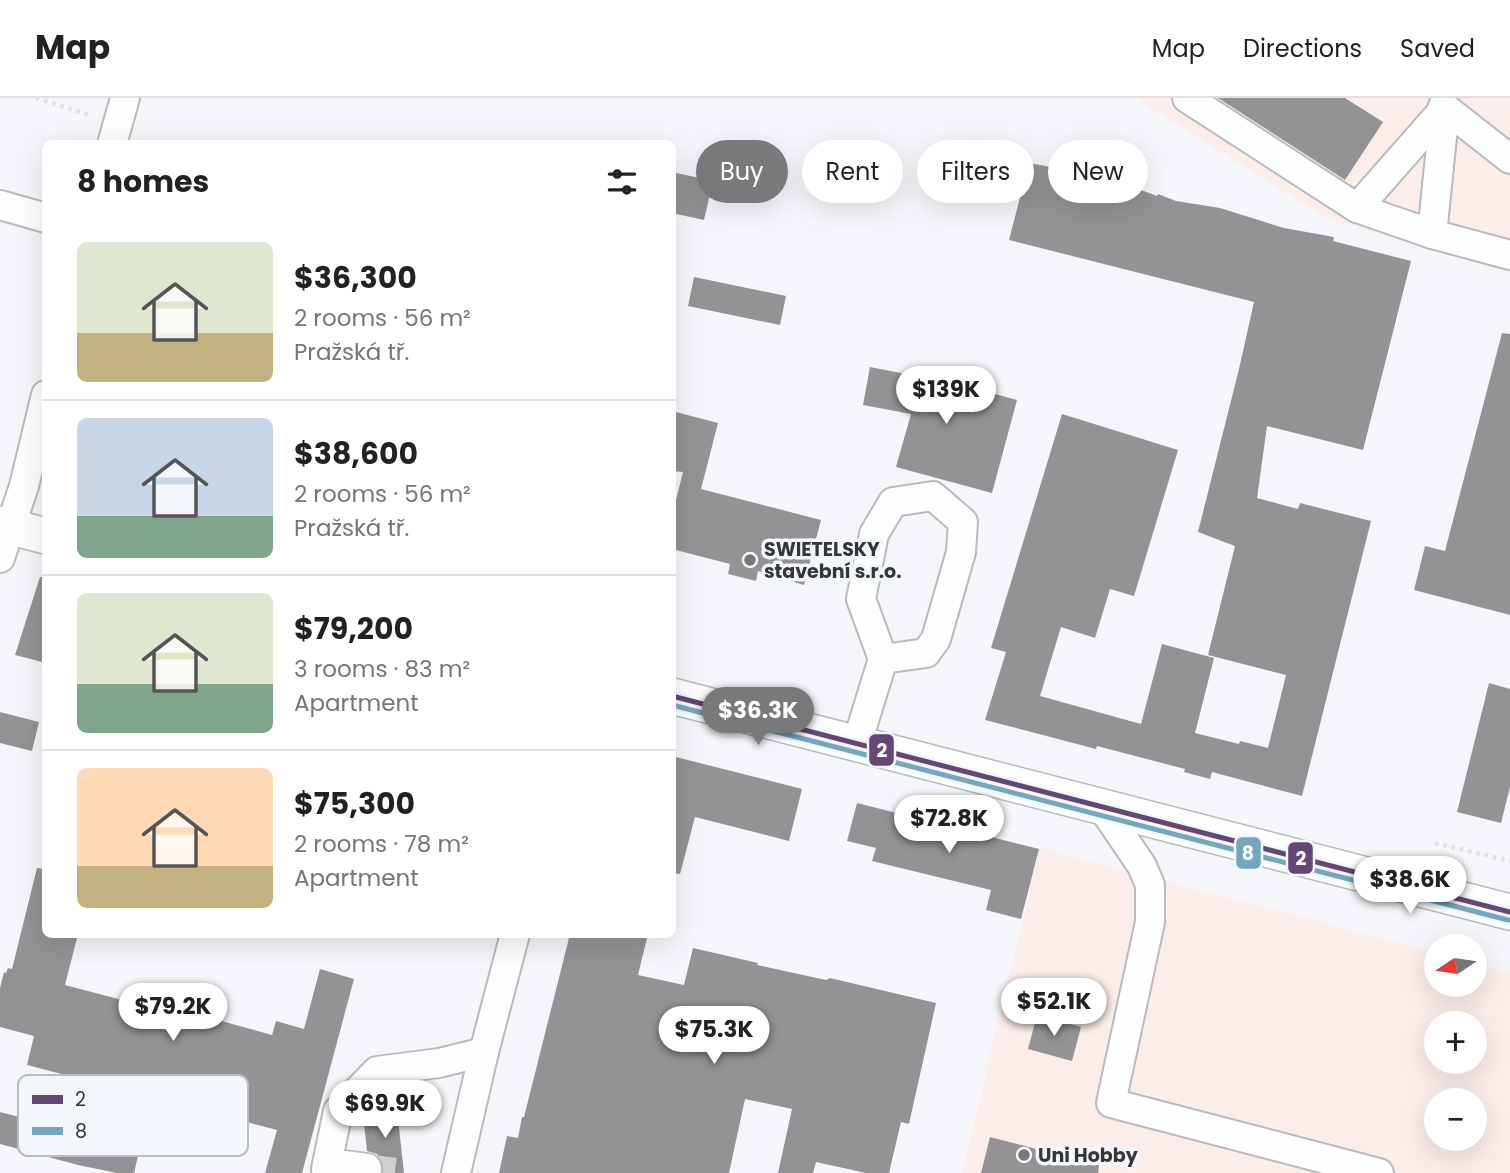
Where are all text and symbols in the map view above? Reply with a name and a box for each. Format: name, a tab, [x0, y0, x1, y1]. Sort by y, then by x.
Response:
text: Map	[35, 24, 110, 71]
text: Map	[1152, 32, 1205, 65]
text: Directions	[1243, 32, 1362, 65]
text: Saved	[1400, 32, 1475, 65]
chip: Buy	[696, 140, 788, 203]
chip: Rent	[802, 140, 903, 203]
chip: Filters	[917, 140, 1034, 203]
chip: New	[1048, 140, 1148, 203]
text: 8 homes	[77, 160, 209, 203]
icon: filters	[603, 163, 641, 201]
text: $36,300	[294, 256, 417, 299]
icon: home	[133, 270, 217, 354]
text: 2 rooms · 56 m²	[294, 302, 471, 334]
text: Pražská tř.	[294, 336, 409, 368]
pin: $139K	[897, 366, 995, 426]
text: $139K	[912, 373, 980, 405]
text: $38,600	[294, 432, 418, 475]
icon: home	[133, 446, 217, 530]
text: 2 rooms · 56 m²	[294, 478, 471, 510]
text: Pražská tř.	[294, 512, 409, 544]
place label: SWIETELSKY stavební s.r.o.	[764, 536, 902, 585]
marker: SWIETELSKY stavební s.r.o.	[742, 552, 758, 568]
text: $79,200	[294, 607, 413, 650]
icon: home	[133, 621, 217, 705]
text: 3 rooms · 83 m²	[294, 653, 470, 685]
text: Apartment	[294, 687, 419, 719]
pin: $36.3K	[701, 688, 815, 747]
text: $36.3K	[718, 694, 798, 726]
line badge: 2	[868, 733, 895, 767]
text: 2	[877, 737, 888, 764]
text: $75,300	[294, 782, 415, 825]
icon: home	[133, 796, 217, 880]
pin: $72.8K	[892, 796, 1006, 855]
text: $72.8K	[910, 802, 988, 834]
text: 2 rooms · 78 m²	[294, 828, 469, 860]
line badge: 8	[1235, 836, 1262, 870]
text: 8	[1242, 840, 1254, 867]
line badge: 2	[1287, 841, 1314, 875]
text: 2	[1296, 845, 1307, 872]
pin: $38.6K	[1353, 856, 1467, 916]
text: Apartment	[294, 862, 419, 894]
text: $38.6K	[1369, 863, 1451, 895]
north arrow	[1424, 934, 1488, 998]
map controls	[1424, 934, 1487, 1151]
pin: $52.1K	[997, 978, 1111, 1038]
pin: $79.2K	[116, 984, 230, 1043]
text: $52.1K	[1017, 985, 1091, 1017]
text: $79.2K	[134, 990, 212, 1022]
pin: $75.3K	[657, 1006, 771, 1066]
button: +	[1424, 1011, 1487, 1074]
text: $75.3K	[675, 1013, 753, 1045]
legend	[18, 1075, 248, 1156]
pin: $69.9K	[328, 1080, 442, 1140]
text: 2	[75, 1086, 86, 1113]
text: $69.9K	[345, 1087, 425, 1119]
button: −	[1424, 1088, 1487, 1151]
text: 8	[75, 1118, 87, 1145]
place label: Uni Hobby	[1038, 1142, 1139, 1169]
marker: Uni Hobby	[1016, 1147, 1032, 1163]

